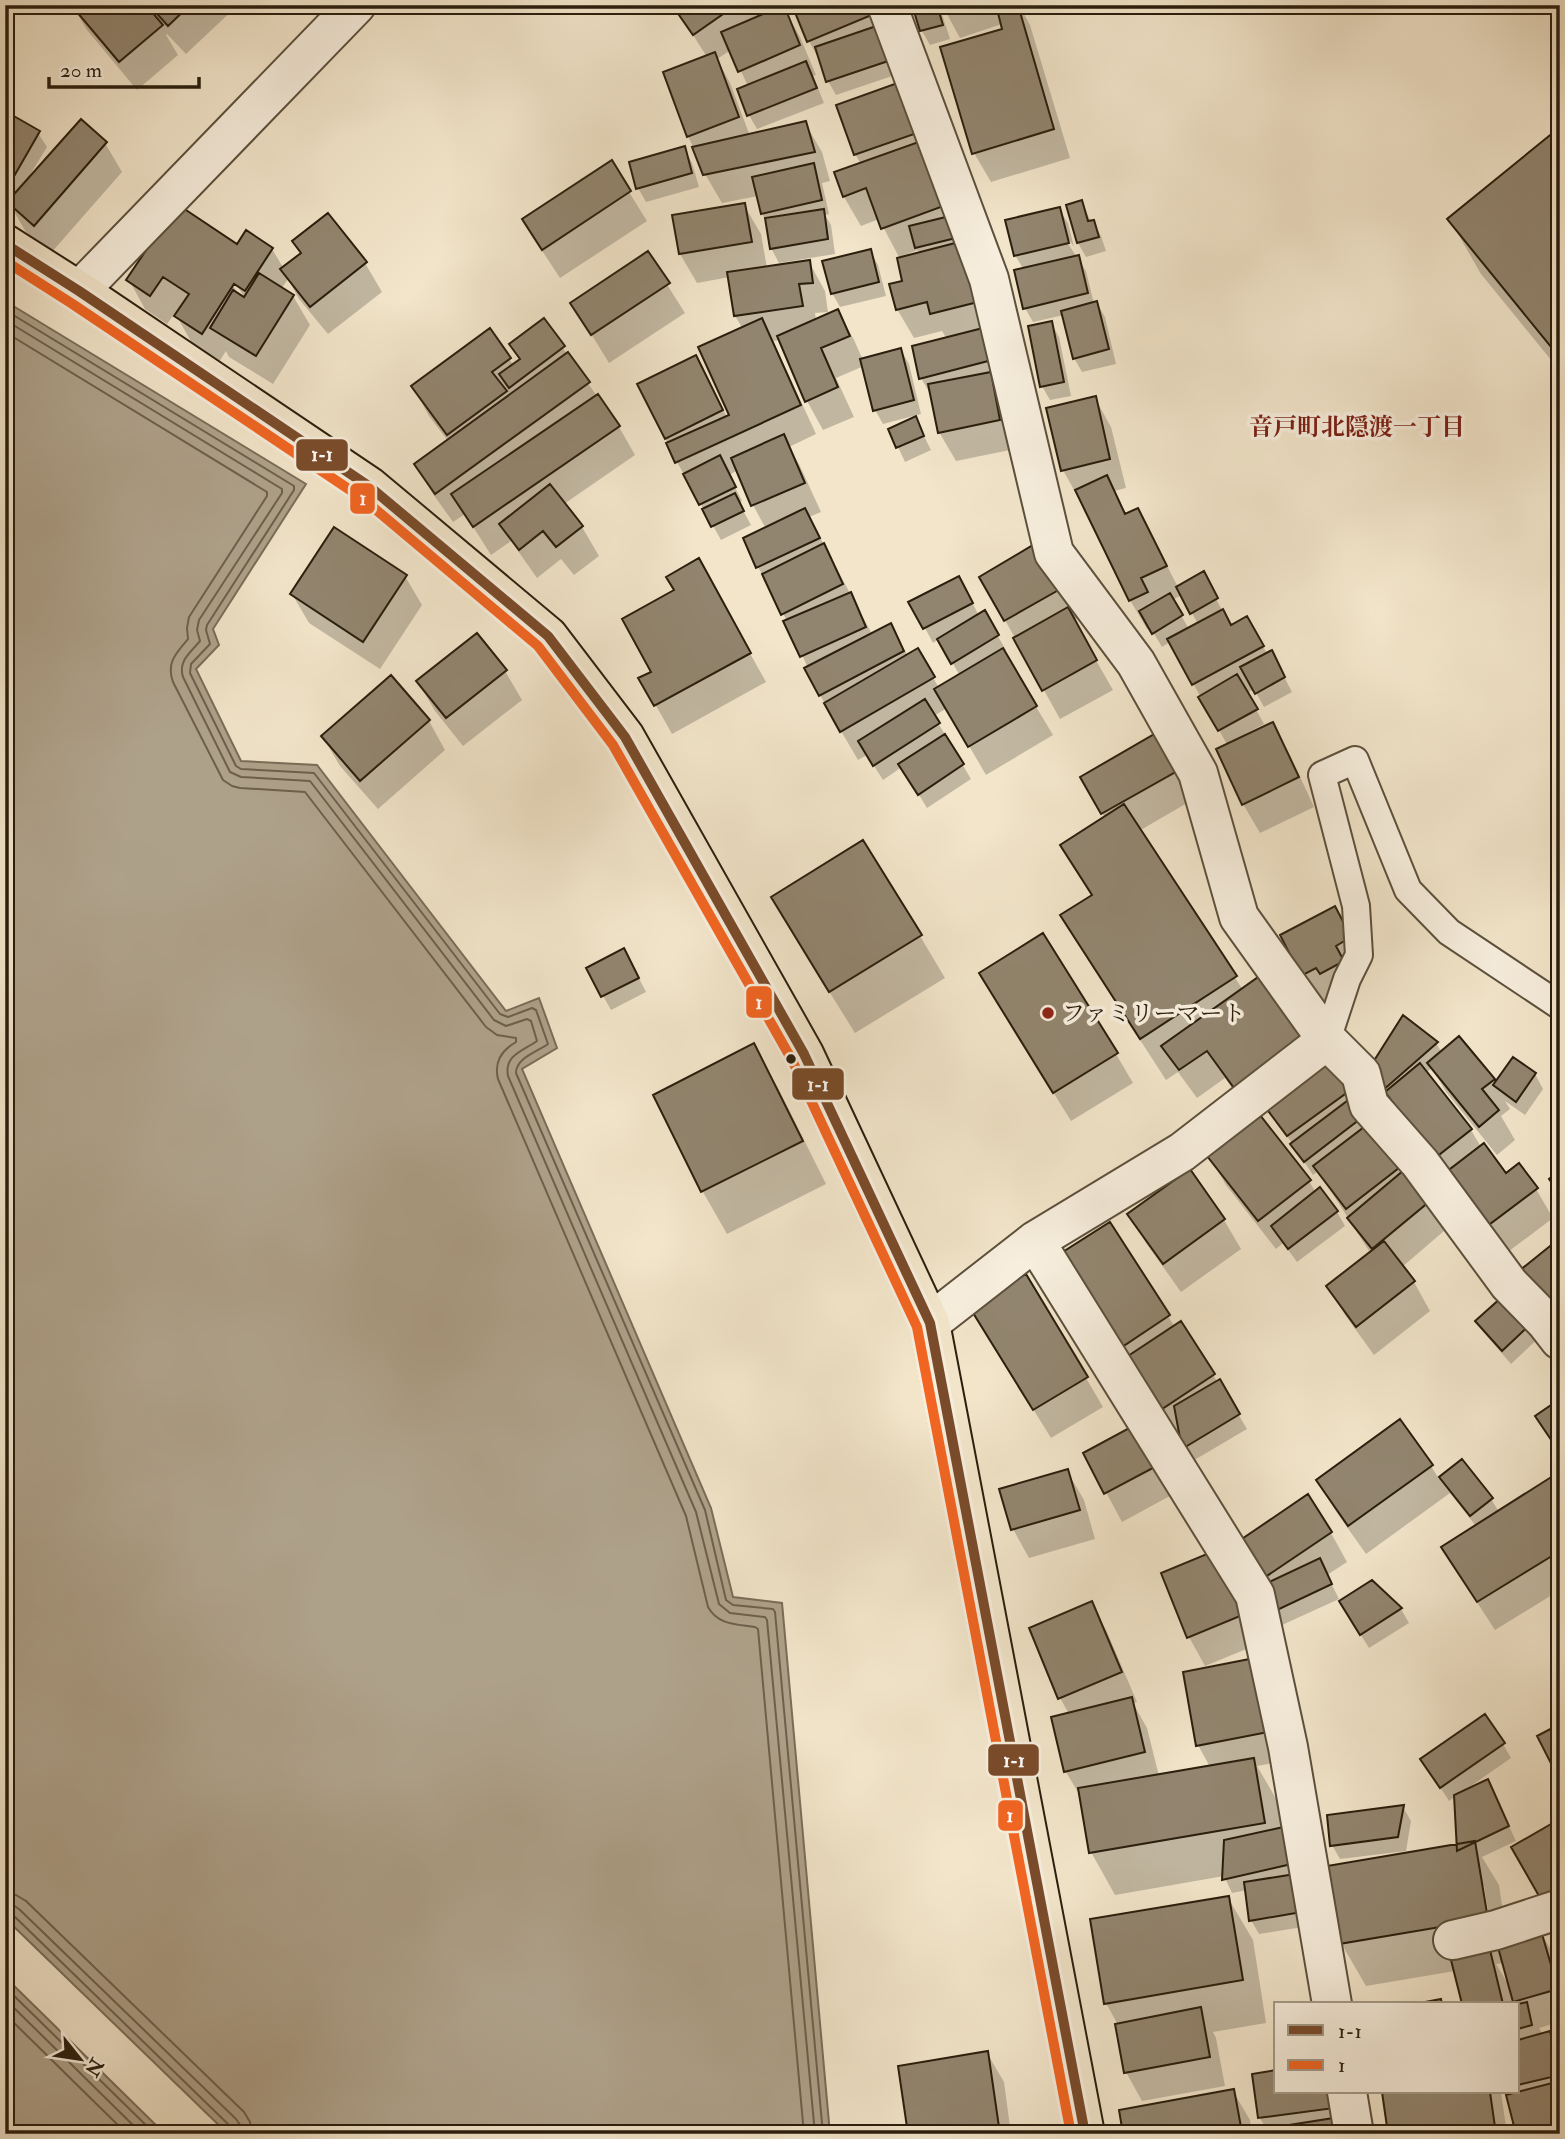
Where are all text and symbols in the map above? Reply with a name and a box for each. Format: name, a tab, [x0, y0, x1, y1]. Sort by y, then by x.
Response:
scale bar	[49, 46, 200, 90]
text: 20 m	[60, 57, 102, 84]
district label: 音戸町北隠渡一丁目	[1249, 412, 1465, 443]
line badge: 1-1	[295, 438, 349, 472]
text: 1-1	[311, 443, 333, 467]
line badge: 1	[349, 482, 376, 515]
text: 1	[360, 487, 367, 511]
line badge: 1	[745, 985, 773, 1019]
text: 1	[756, 991, 763, 1015]
place label: ファミリーマート	[1062, 999, 1246, 1028]
marker: ファミリーマート	[1040, 1005, 1056, 1021]
unlabelled marker	[784, 1052, 798, 1066]
line badge: 1-1	[791, 1067, 845, 1101]
text: 1-1	[807, 1073, 829, 1097]
line badge: 1-1	[987, 1743, 1040, 1777]
text: 1-1	[1003, 1749, 1025, 1773]
line badge: 1	[997, 1799, 1024, 1832]
text: 1	[1007, 1804, 1014, 1828]
legend	[1274, 2002, 1520, 2094]
text: 1-1	[1338, 2018, 1362, 2045]
north arrow	[46, 2024, 116, 2094]
text: 1	[1338, 2052, 1346, 2079]
text: N	[79, 2053, 109, 2081]

